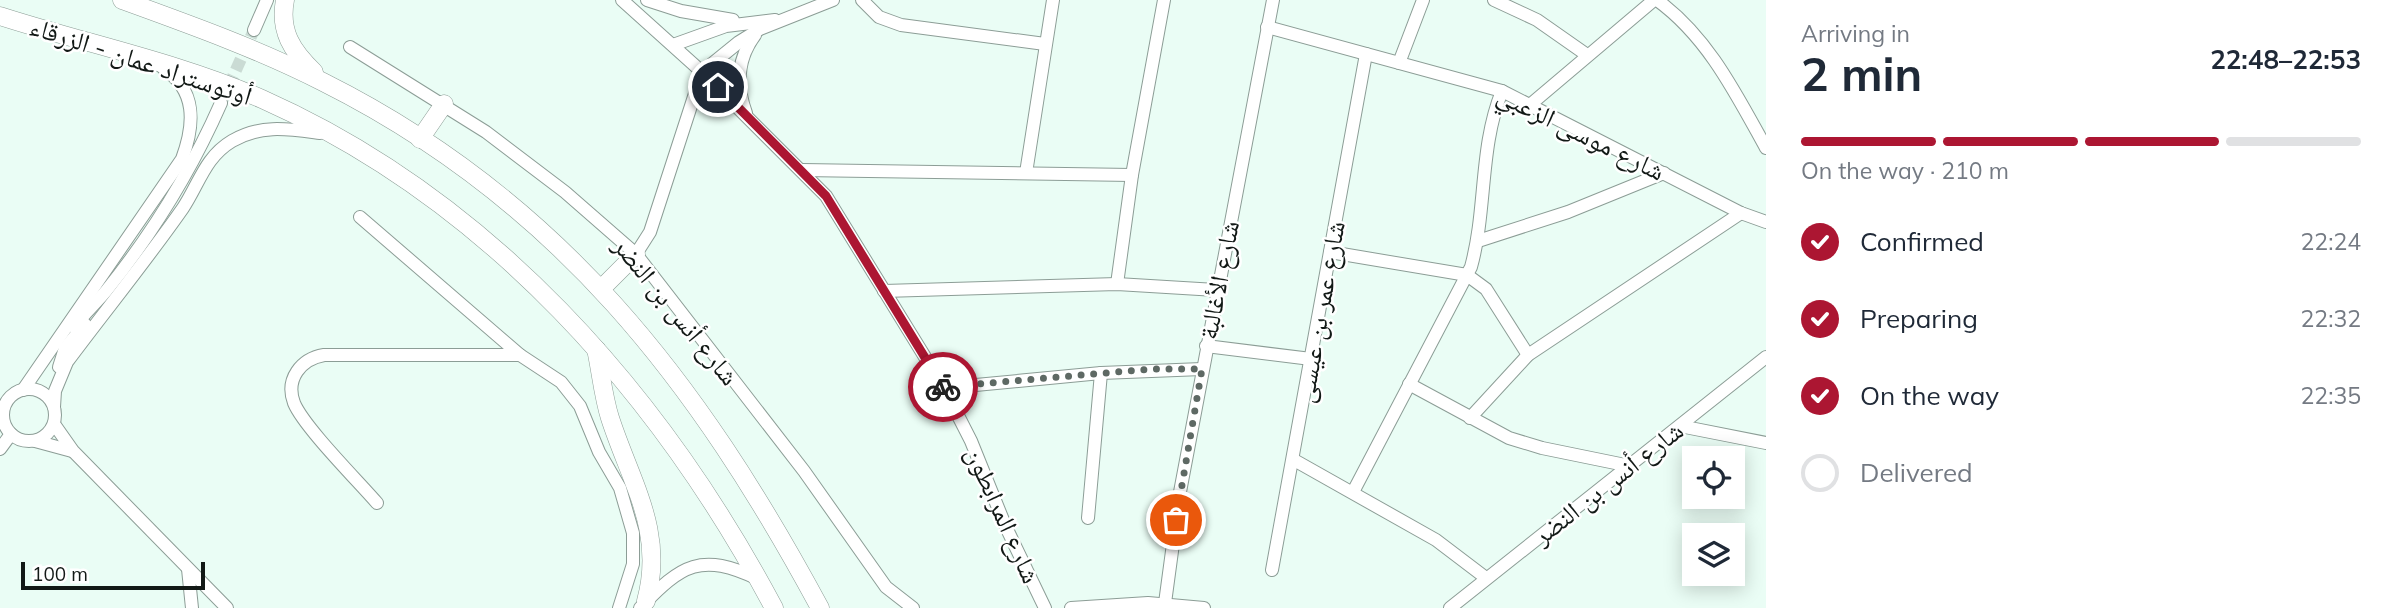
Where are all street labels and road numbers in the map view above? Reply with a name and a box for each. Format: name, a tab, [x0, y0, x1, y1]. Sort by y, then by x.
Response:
street label: أوتوستراد عمان - الزرقاء	[26, 9, 256, 112]
street label: شارع موسى الزعبي	[1490, 78, 1671, 192]
street label: شارع الأغالبة	[1191, 218, 1246, 342]
street label: شارع عمر بن عيسى	[1287, 218, 1352, 405]
street label: شارع أنس بن النضر	[606, 229, 746, 392]
street label: شارع أنس بن النضر	[1525, 414, 1690, 552]
street label: شارع المرابطون	[959, 441, 1048, 588]

